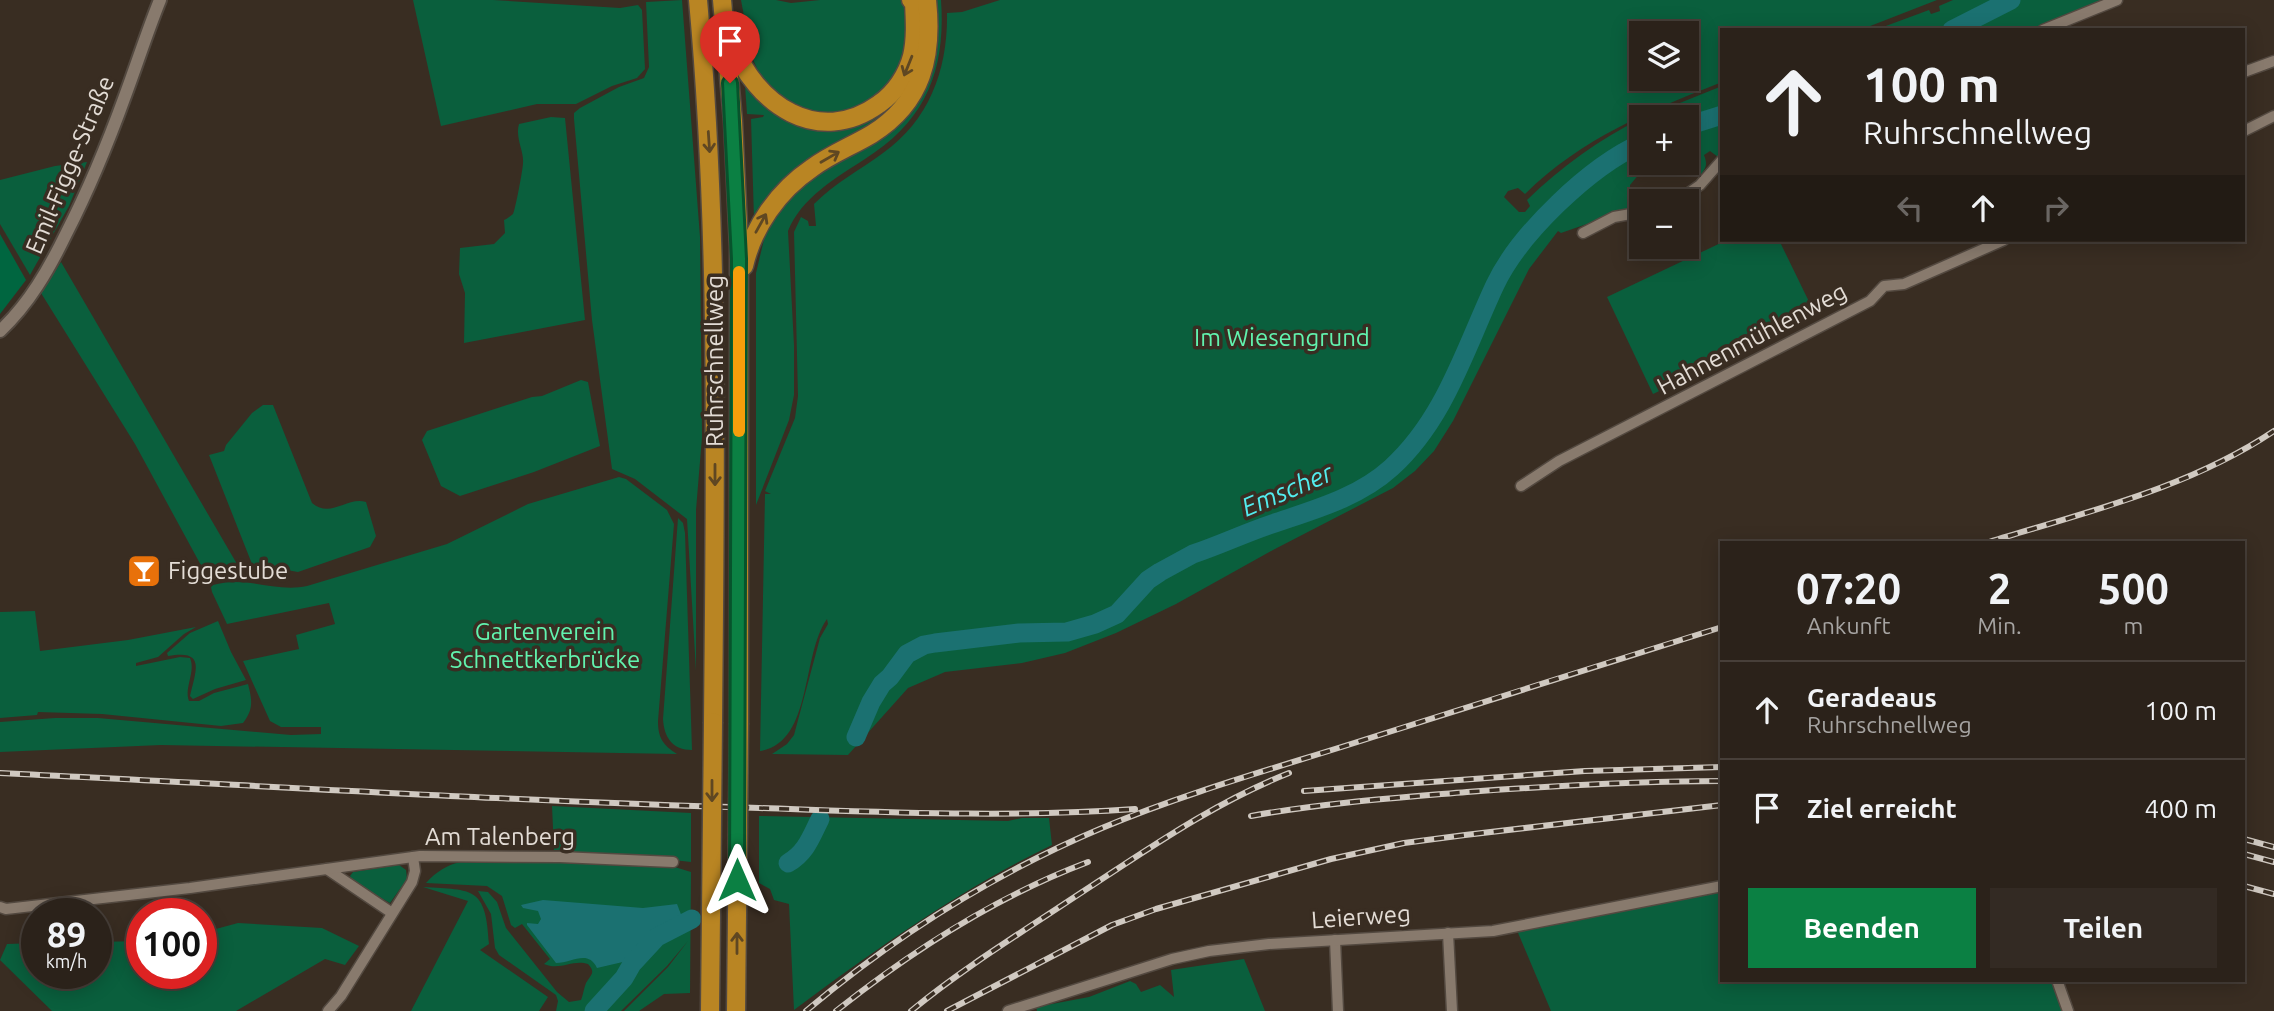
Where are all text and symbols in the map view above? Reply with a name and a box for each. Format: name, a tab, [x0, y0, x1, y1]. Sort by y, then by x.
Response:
pin	[700, 11, 760, 83]
map controls	[1629, 21, 1699, 259]
button: layers	[1629, 21, 1699, 91]
icon: arrive	[711, 22, 749, 60]
one-way arrow	[900, 55, 913, 76]
icon: ahead	[1748, 56, 1839, 147]
text: 100 m	[1863, 56, 2000, 111]
street label: Emil-Figge-Straße	[20, 72, 119, 258]
button: +	[1629, 105, 1699, 175]
text: Ruhrschnellweg	[1863, 114, 2092, 150]
one-way arrow	[703, 130, 716, 153]
one-way arrow	[819, 150, 839, 164]
button: −	[1629, 189, 1699, 259]
icon: left	[1891, 189, 1929, 227]
icon: ahead	[1964, 189, 2002, 227]
icon: right	[2037, 189, 2075, 227]
one-way arrow	[754, 214, 768, 234]
street label: Ruhrschnellweg	[701, 275, 728, 447]
street label: Hahnenmühlenweg	[1653, 277, 1851, 400]
park label: Im Wiesengrund	[1194, 324, 1370, 351]
water label: Emscher	[1237, 457, 1338, 522]
one-way arrow	[708, 463, 722, 486]
bar icon: Figgestube	[125, 552, 163, 590]
place label: Figgestube	[168, 557, 288, 584]
text: 07:20	[1796, 565, 1901, 612]
text: 2	[1988, 565, 2011, 612]
text: 500	[2098, 565, 2169, 612]
text: Ankunft	[1807, 613, 1891, 638]
text: Min.	[1977, 613, 2022, 638]
text: m	[2123, 613, 2143, 638]
park label: Gartenverein Schnettkerbrücke	[450, 618, 640, 673]
text: Geradeaus	[1807, 683, 1937, 712]
icon: ahead	[1748, 691, 1786, 729]
text: 100 m	[2145, 696, 2217, 725]
text: Ruhrschnellweg	[1807, 712, 1972, 737]
one-way arrow	[705, 779, 719, 802]
icon: arrive	[1748, 789, 1786, 827]
text: Ziel erreicht	[1807, 794, 1957, 823]
text: 400 m	[2145, 794, 2217, 823]
street label: Am Talenberg	[425, 823, 575, 850]
position arrow	[700, 843, 774, 917]
button: Beenden	[1748, 888, 1976, 968]
button: Teilen	[1990, 888, 2217, 968]
speed limit sign: 100	[126, 898, 217, 989]
street label: Leierweg	[1310, 900, 1412, 933]
text: 89	[47, 914, 86, 954]
one-way arrow	[730, 932, 744, 955]
text: km/h	[46, 951, 87, 971]

